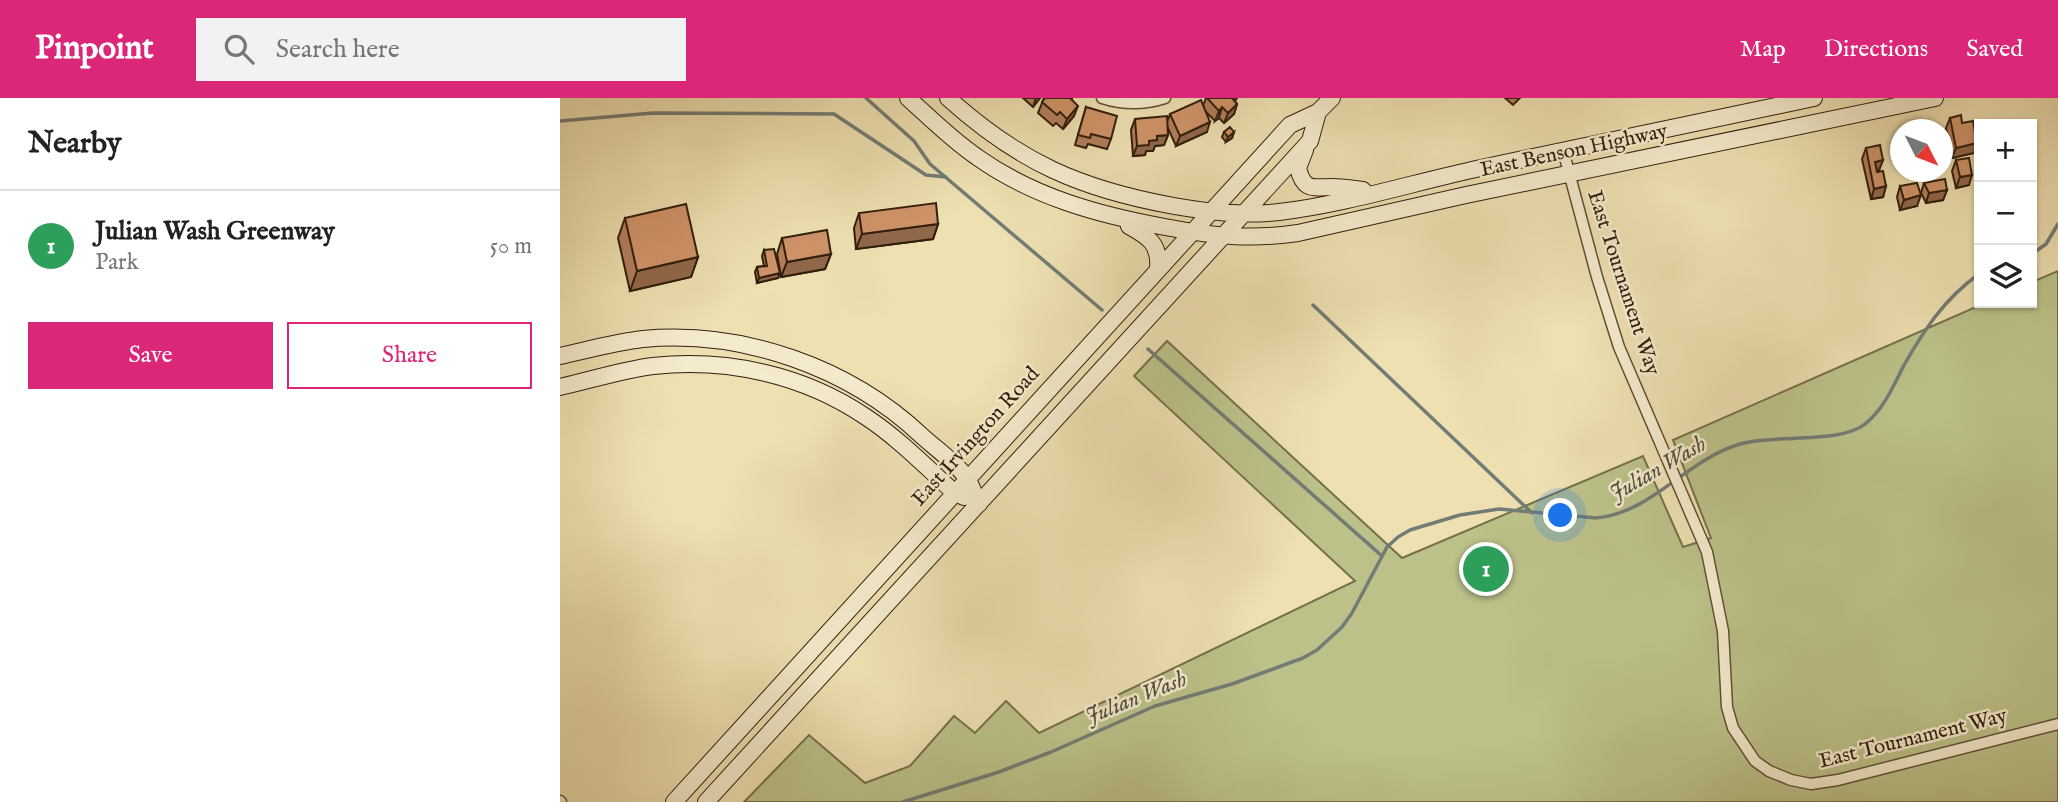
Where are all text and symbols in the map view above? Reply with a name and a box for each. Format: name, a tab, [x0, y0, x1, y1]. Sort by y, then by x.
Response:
search box	[196, 18, 686, 81]
text: Pinpoint	[35, 28, 154, 70]
icon: search	[220, 30, 258, 68]
text: Search here	[276, 33, 400, 66]
text: Map	[1740, 34, 1786, 65]
text: Directions	[1824, 34, 1928, 65]
text: Saved	[1966, 34, 2023, 65]
street label: East Benson Highway	[1478, 118, 1671, 184]
north arrow	[1890, 119, 1953, 182]
map controls	[1974, 119, 2037, 308]
button: +	[1974, 119, 2037, 182]
text: Nearby	[28, 125, 121, 163]
button: −	[1974, 182, 2037, 245]
street label: East Tournament Way	[1580, 187, 1666, 380]
text: Julian Wash Greenway	[95, 215, 335, 248]
text: 1	[47, 232, 55, 261]
text: 50 m	[490, 232, 532, 261]
button: layers	[1974, 245, 2037, 308]
text: Park	[95, 248, 139, 277]
button: Save	[28, 322, 273, 389]
button: Share	[287, 322, 532, 389]
street label: East Irvington Road	[906, 361, 1046, 512]
water label: Julian Wash	[1605, 430, 1712, 508]
your location	[1543, 498, 1577, 532]
pin: 1	[1463, 543, 1509, 595]
water label: Julian Wash	[1081, 664, 1191, 731]
street label: East Tournament Way	[1816, 702, 2011, 775]

